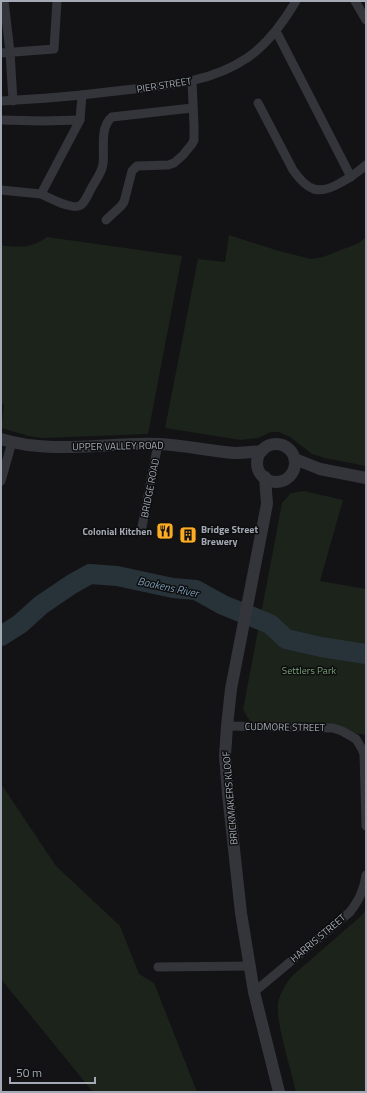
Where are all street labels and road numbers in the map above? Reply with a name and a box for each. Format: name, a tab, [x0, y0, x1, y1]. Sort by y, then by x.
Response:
street label: PIER STREET	[135, 73, 193, 97]
street label: UPPER VALLEY ROAD	[72, 438, 164, 454]
street label: BRIDGE ROAD	[137, 457, 163, 519]
street label: CUDMORE STREET	[245, 719, 326, 735]
street label: BRICKMAKERS KLOOF	[218, 751, 242, 845]
street label: HARRIS STREET	[287, 910, 350, 966]

